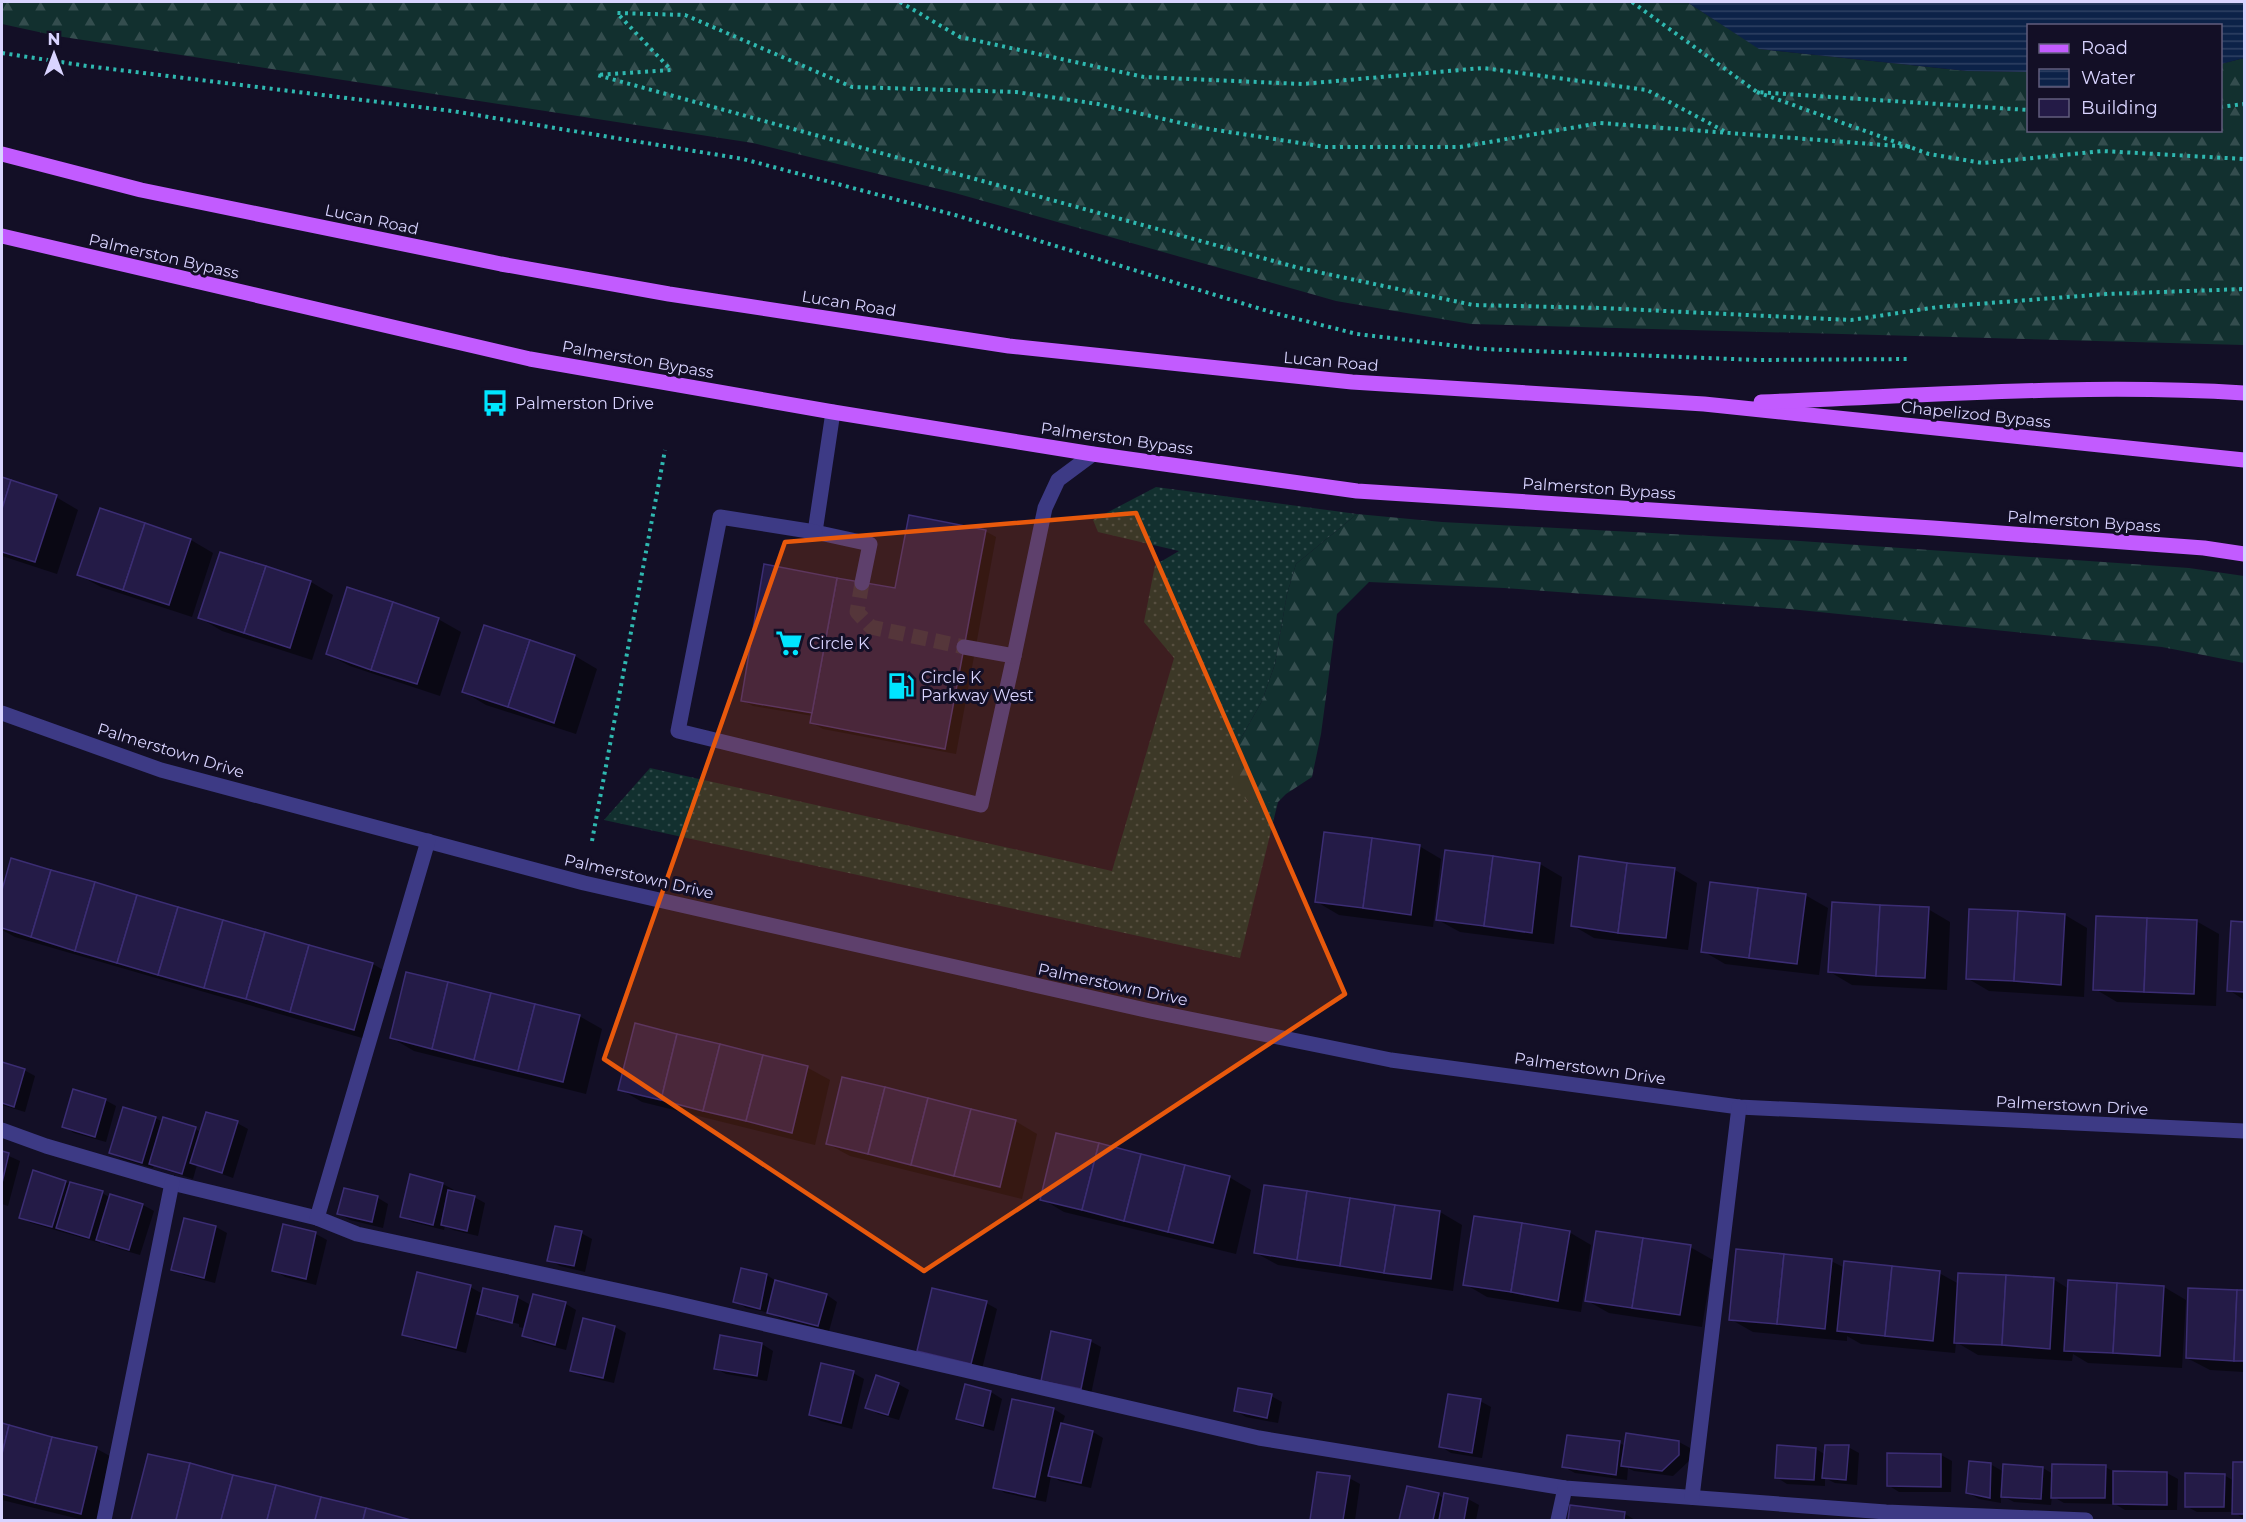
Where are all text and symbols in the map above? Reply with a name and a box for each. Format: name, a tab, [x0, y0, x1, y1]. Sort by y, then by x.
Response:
north arrow	[24, 24, 84, 84]
legend	[2027, 24, 2222, 132]
text: N	[48, 30, 60, 49]
text: Road	[2081, 37, 2128, 59]
text: Water	[2081, 67, 2136, 89]
text: Building	[2081, 97, 2158, 119]
street label: Lucan Road	[323, 200, 421, 239]
street label: Palmerston Bypass	[87, 230, 241, 283]
street label: Lucan Road	[800, 287, 897, 320]
street label: Palmerston Bypass	[561, 337, 715, 382]
street label: Lucan Road	[1283, 348, 1379, 375]
bus stop icon: Palmerston Drive	[480, 388, 510, 418]
place label: Palmerston Drive	[515, 394, 654, 413]
street label: Chapelizod Bypass	[1900, 397, 2052, 432]
street label: Palmerston Bypass	[1040, 418, 1195, 459]
street label: Palmerston Bypass	[1522, 474, 1676, 503]
street label: Palmerston Bypass	[2007, 507, 2161, 536]
supermarket icon: Circle K	[774, 628, 804, 658]
place label: Circle K	[809, 634, 870, 653]
place label: Circle K Parkway West	[921, 668, 1034, 705]
fuel station icon: Circle K Parkway West	[886, 671, 916, 701]
street label: Palmerstown Drive	[95, 719, 247, 782]
street label: Palmerstown Drive	[562, 850, 715, 903]
street label: Palmerstown Drive	[1036, 959, 1190, 1010]
street label: Palmerstown Drive	[1513, 1048, 1667, 1089]
street label: Palmerstown Drive	[1995, 1092, 2149, 1119]

